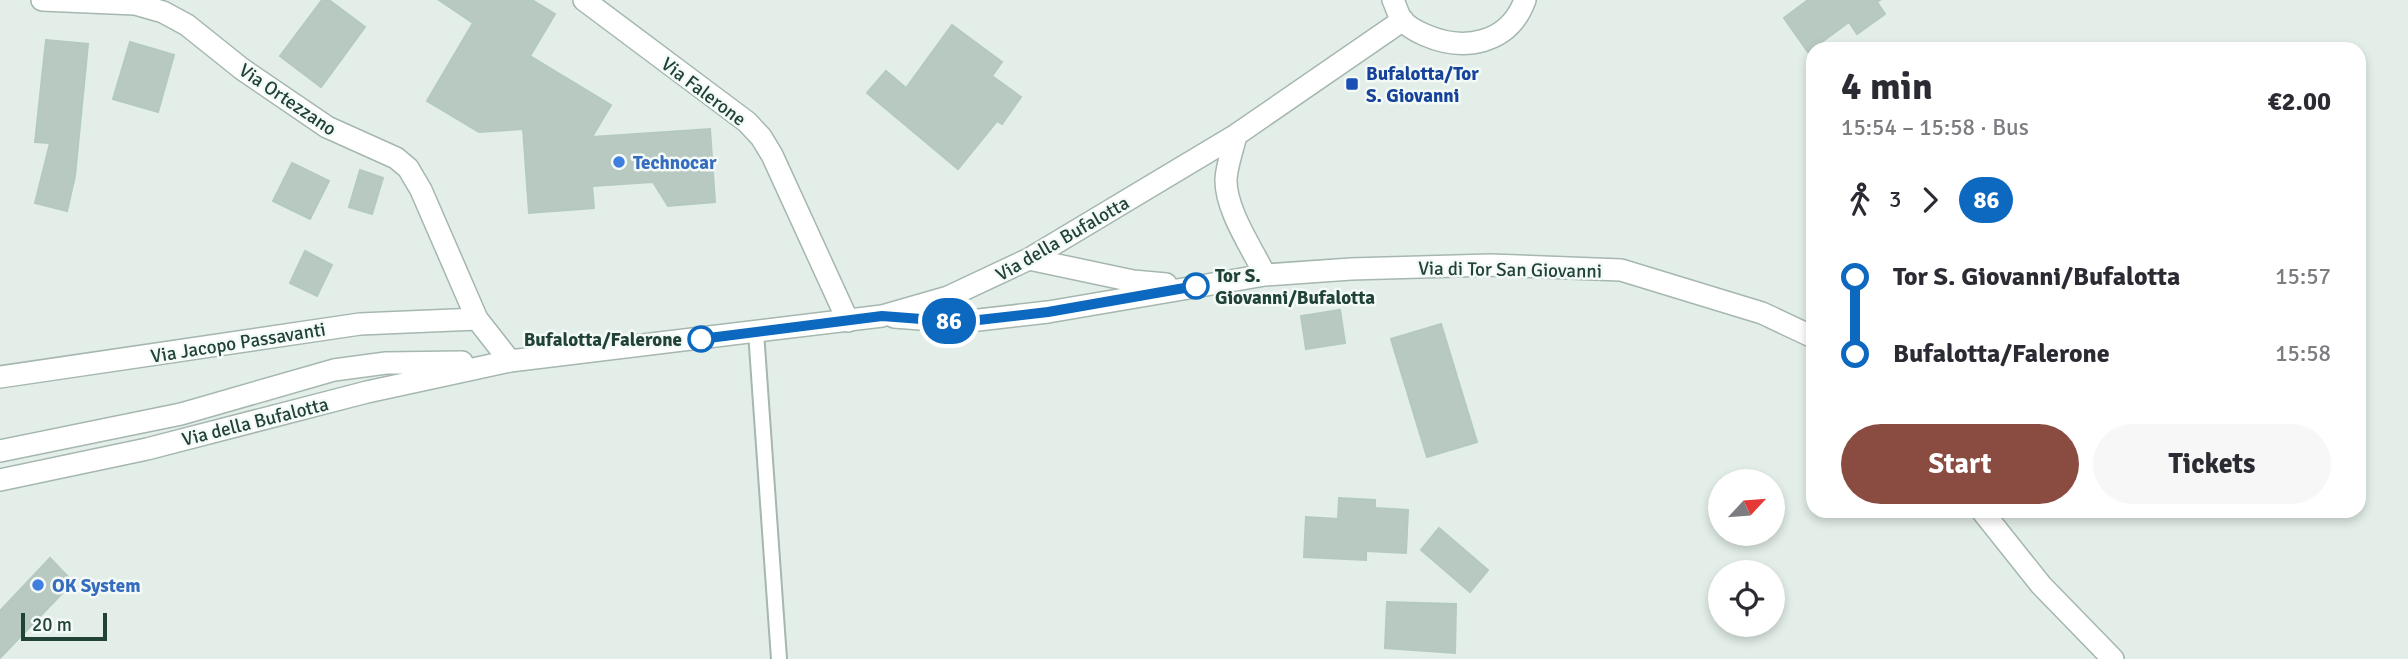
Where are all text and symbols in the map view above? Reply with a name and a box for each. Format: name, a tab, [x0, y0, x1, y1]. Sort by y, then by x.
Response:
street label: Via Falerone	[656, 52, 751, 131]
street label: Via Ortezzano	[234, 58, 341, 141]
place label: Bufalotta/Tor S. Giovanni	[1366, 62, 1479, 108]
text: 4 min	[1841, 63, 1933, 110]
marker: Bufalotta/Tor S. Giovanni	[1344, 76, 1360, 92]
text: €2.00	[2267, 86, 2331, 118]
text: 15:54 – 15:58 · Bus	[1841, 113, 2029, 142]
place label: Technocar	[633, 151, 717, 175]
marker: Technocar	[611, 154, 627, 170]
icon: walk	[1841, 181, 1879, 219]
icon: forward	[1911, 181, 1949, 219]
text: 3	[1889, 185, 1901, 214]
text: 86	[1973, 185, 1999, 215]
street label: Via della Bufalotta	[991, 191, 1134, 287]
street label: Via di Tor San Giovanni	[1418, 256, 1602, 284]
text: Tor S. Giovanni/Bufalotta	[1893, 261, 2180, 293]
text: 15:57	[2275, 262, 2331, 291]
place label: Tor S. Giovanni/Bufalotta	[1215, 264, 1375, 310]
marker: Tor S. Giovanni/Bufalotta	[1183, 273, 1209, 299]
line badge: 86	[918, 298, 981, 344]
text: 86	[936, 306, 962, 336]
street label: Via Jacopo Passavanti	[149, 317, 327, 369]
marker: Bufalotta/Falerone	[688, 326, 714, 352]
place label: Bufalotta/Falerone	[524, 328, 682, 352]
text: Bufalotta/Falerone	[1893, 338, 2110, 370]
text: 15:58	[2275, 339, 2331, 368]
street label: Via della Bufalotta	[179, 392, 331, 452]
button: Start	[1841, 424, 2079, 504]
button: Tickets	[2093, 424, 2331, 504]
north arrow	[1708, 469, 1785, 546]
map controls	[1708, 469, 1785, 637]
button: locate	[1708, 560, 1785, 637]
place label: OK System	[52, 574, 141, 598]
marker: OK System	[30, 577, 46, 593]
scale bar	[21, 610, 107, 642]
text: 20 m	[32, 613, 72, 637]

